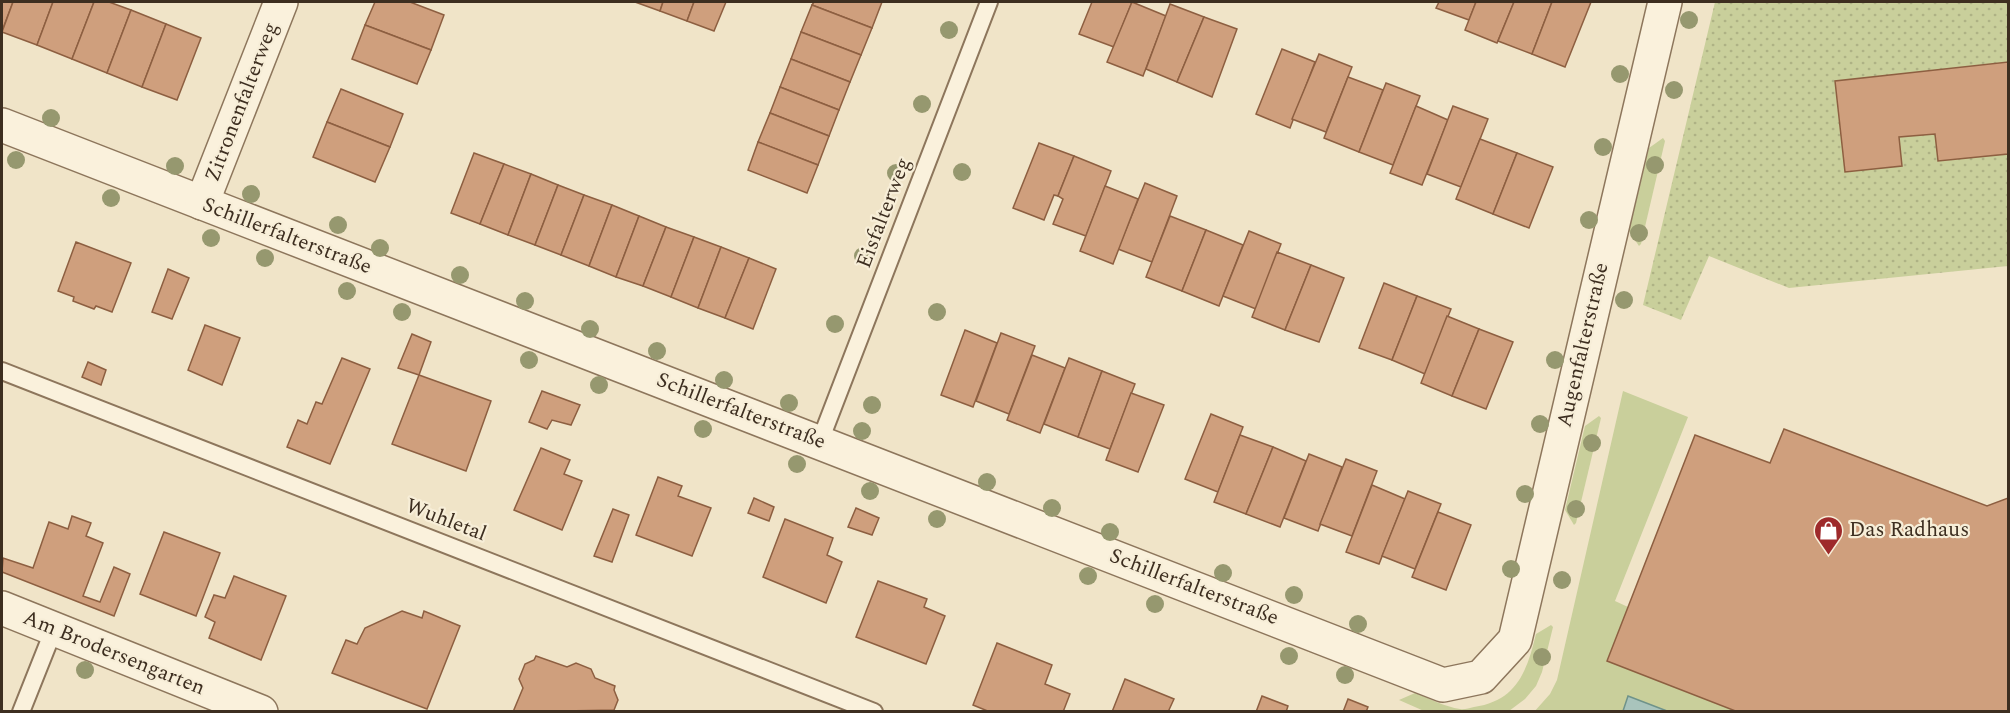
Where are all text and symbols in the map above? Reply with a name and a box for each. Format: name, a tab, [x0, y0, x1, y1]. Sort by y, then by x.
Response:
street label: Zitronenfalterweg	[197, 17, 287, 187]
street label: Eisfalterweg	[848, 153, 920, 273]
street label: Schillerfalterstraße	[198, 189, 376, 283]
street label: Augenfalterstraße	[1548, 259, 1618, 431]
street label: Schillerfalterstraße	[652, 364, 830, 458]
street label: Wuhletal	[401, 490, 491, 550]
shop icon: Das Radhaus	[1812, 514, 1844, 556]
place label: Das Radhaus	[1849, 514, 1969, 546]
street label: Schillerfalterstraße	[1105, 540, 1283, 634]
street label: Am Brodersengarten	[18, 602, 210, 704]

